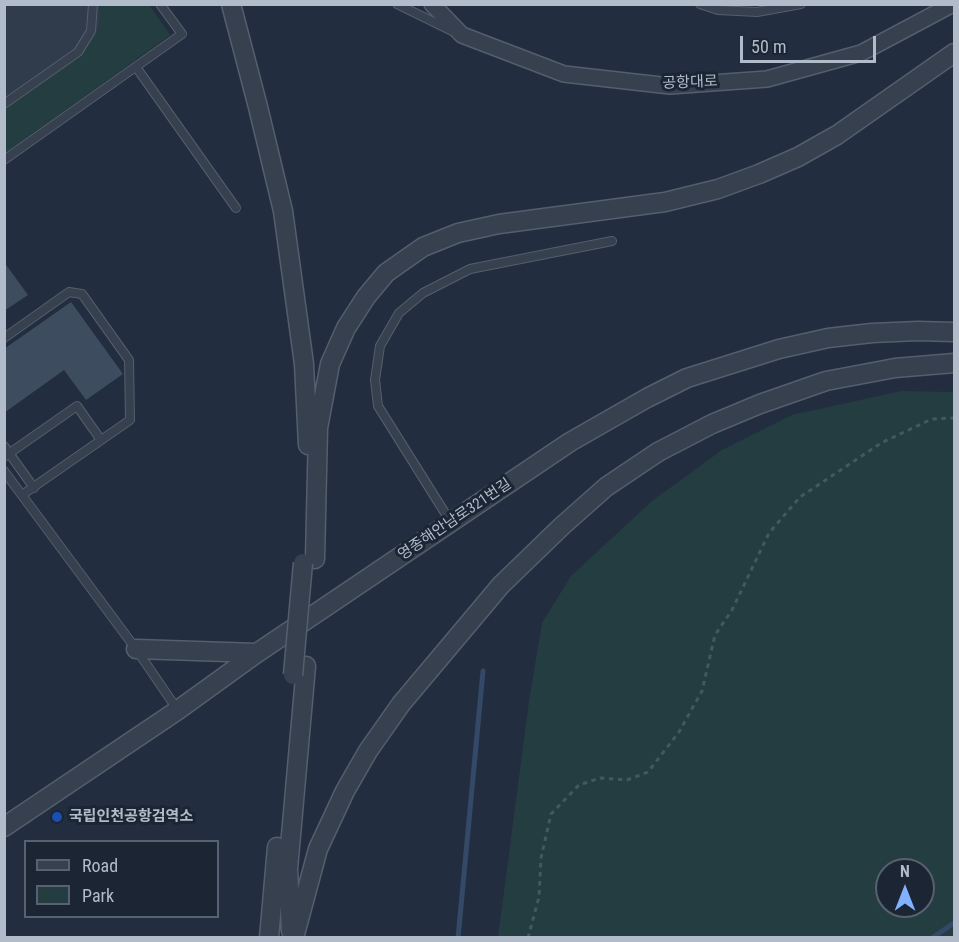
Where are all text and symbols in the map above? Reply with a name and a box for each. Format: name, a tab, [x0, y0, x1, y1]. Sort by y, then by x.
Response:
scale bar	[743, 24, 880, 62]
text: 50 m	[751, 36, 786, 57]
street label: 공항대로	[662, 73, 718, 93]
street label: 영종해안남로321번길	[395, 475, 515, 565]
place label: 국립인천공항검역소	[69, 808, 193, 826]
marker: 국립인천공항검역소	[50, 810, 64, 824]
legend	[24, 840, 219, 918]
text: Road	[82, 855, 118, 876]
north arrow	[875, 858, 935, 918]
text: N	[900, 862, 910, 881]
text: Park	[82, 885, 114, 906]

